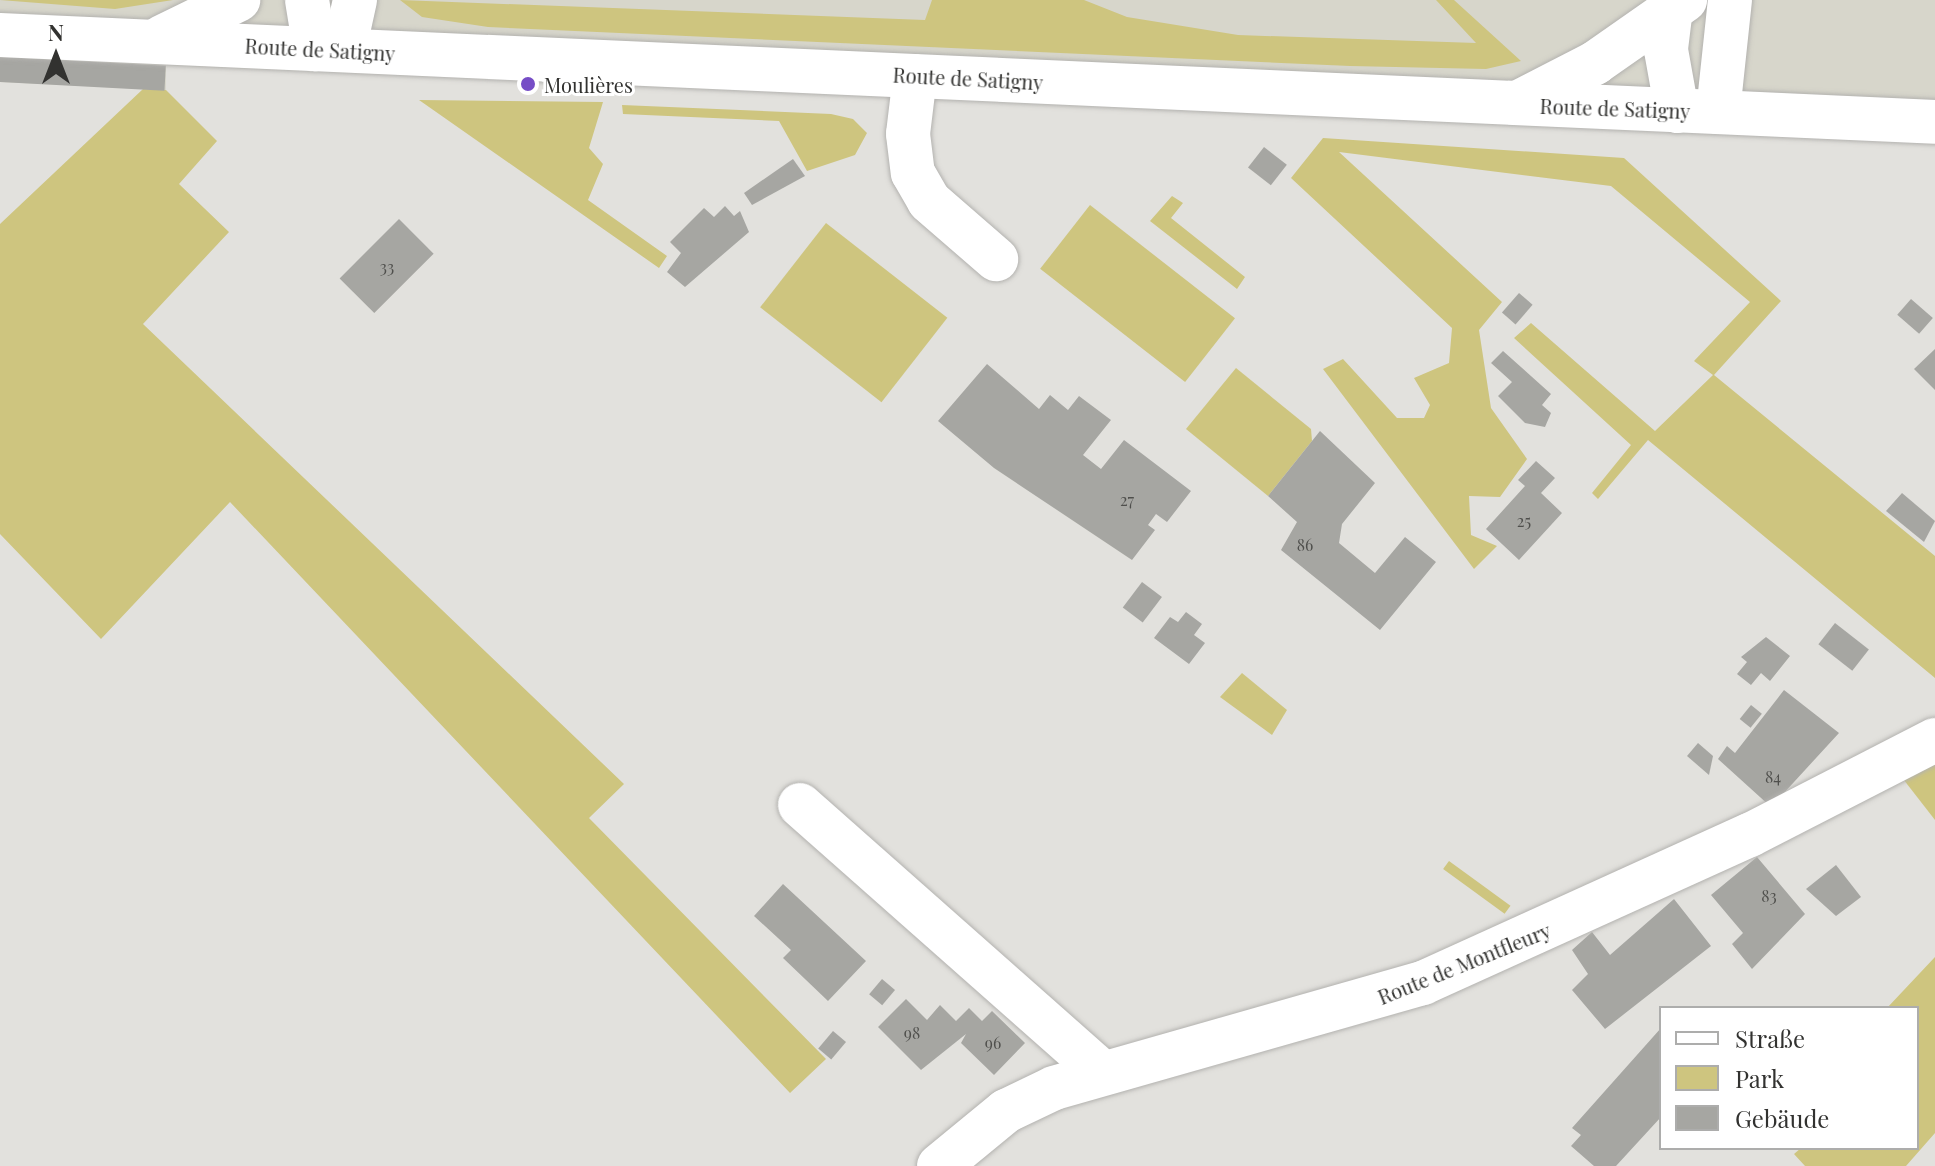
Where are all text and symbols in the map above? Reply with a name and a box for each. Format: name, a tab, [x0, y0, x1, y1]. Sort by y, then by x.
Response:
north arrow	[16, 16, 96, 96]
text: N	[48, 17, 64, 47]
street label: Route de Satigny	[244, 33, 396, 65]
street label: Route de Satigny	[892, 62, 1044, 94]
place label: Moulières	[544, 72, 633, 96]
marker: Moulières	[519, 75, 537, 93]
street label: Route de Satigny	[1539, 93, 1691, 123]
house number: 33	[380, 257, 394, 277]
house number: 27	[1120, 490, 1134, 510]
house number: 25	[1517, 511, 1531, 531]
house number: 86	[1297, 535, 1313, 555]
house number: 84	[1765, 767, 1781, 787]
house number: 83	[1761, 886, 1777, 906]
street label: Route de Montfleury	[1374, 917, 1554, 1009]
legend	[1659, 1006, 1919, 1150]
text: Straße	[1735, 1022, 1805, 1054]
house number: 98	[904, 1023, 920, 1043]
house number: 96	[985, 1033, 1001, 1053]
text: Park	[1735, 1062, 1784, 1094]
text: Gebäude	[1735, 1102, 1830, 1134]

